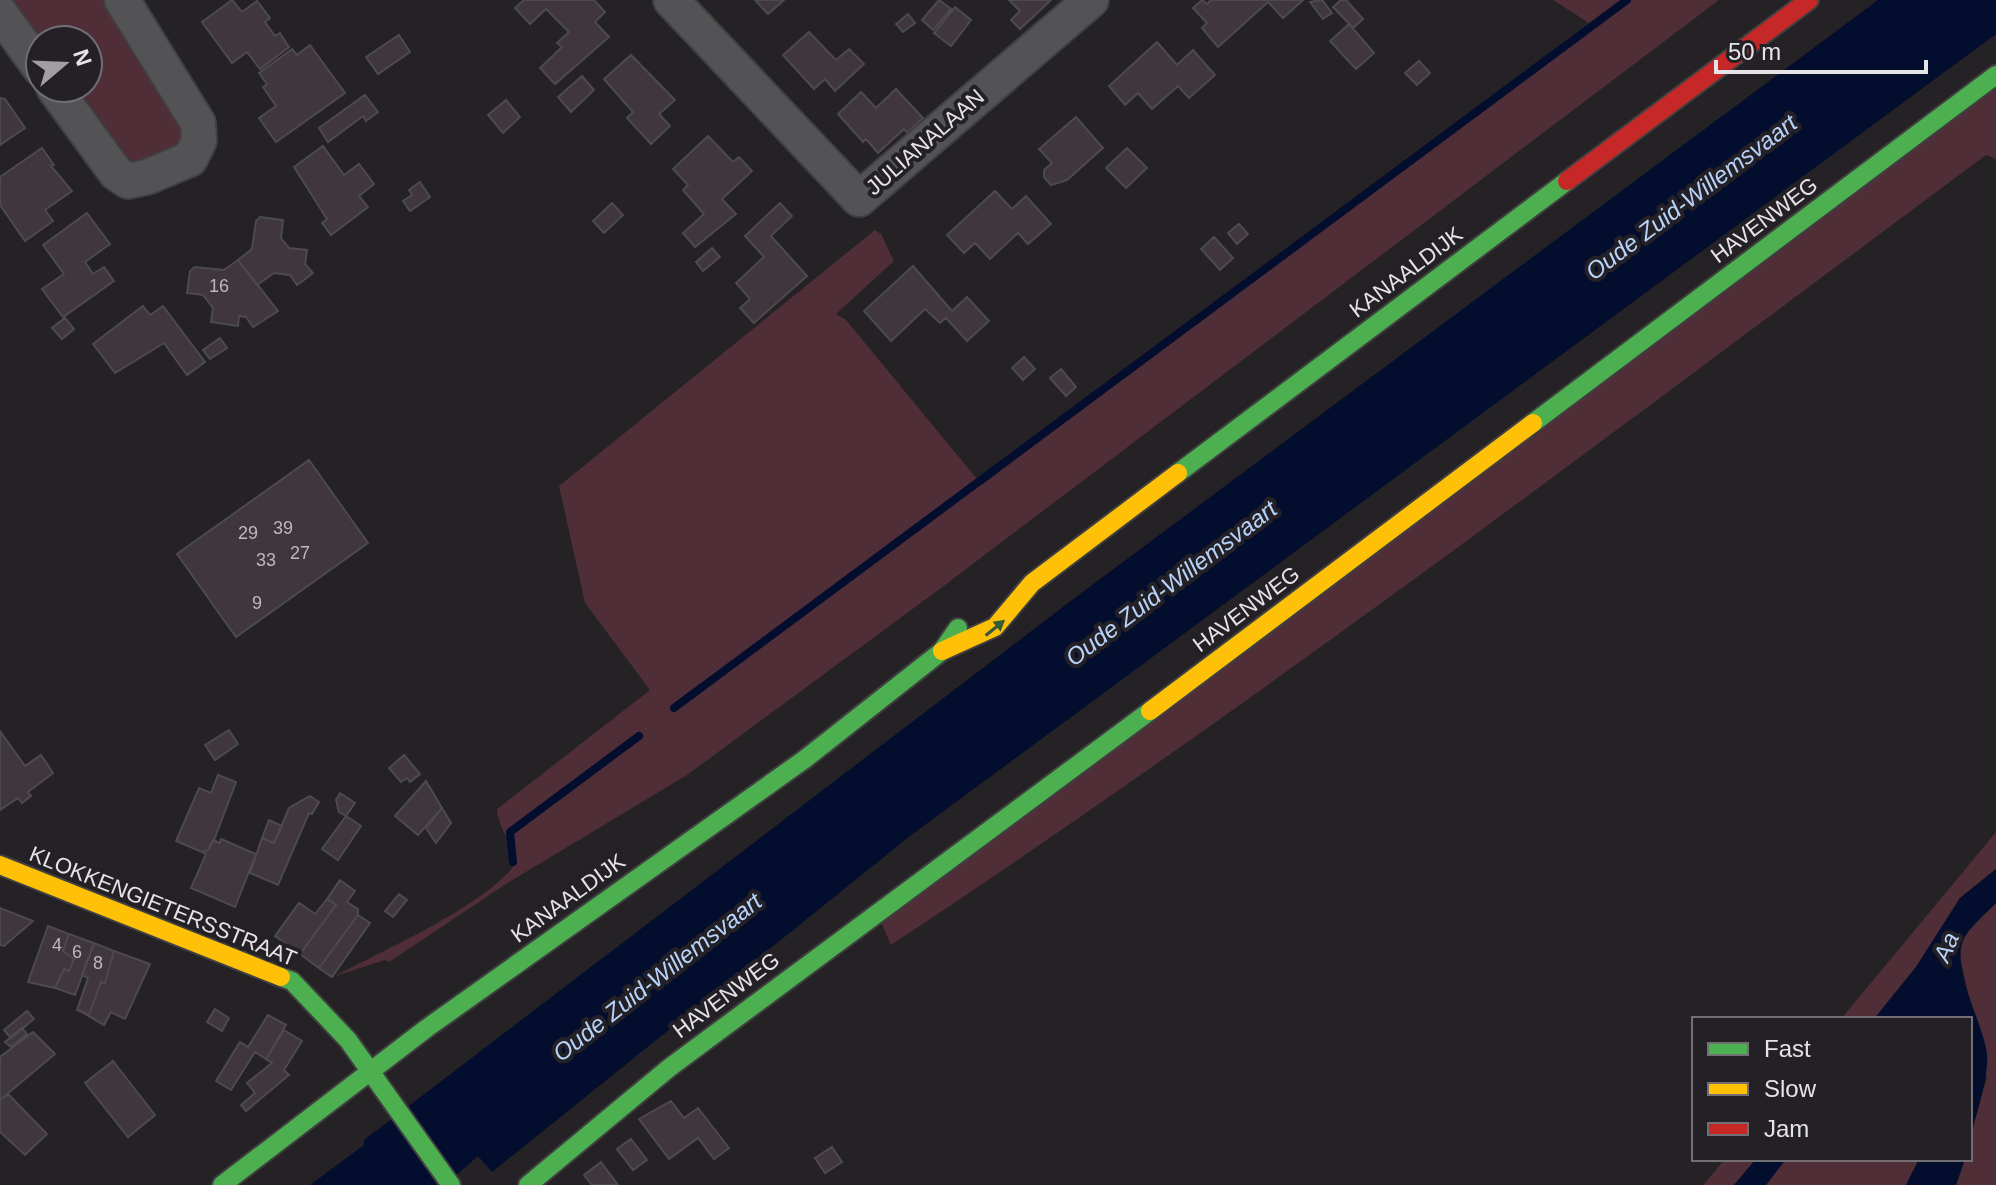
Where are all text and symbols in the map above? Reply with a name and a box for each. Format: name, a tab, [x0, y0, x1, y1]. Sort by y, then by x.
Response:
north arrow	[24, 24, 104, 104]
scale bar	[1716, 24, 1926, 74]
text: 50 m	[1728, 38, 1781, 65]
text: N	[68, 46, 97, 69]
street label: JULIANALAAN	[861, 84, 989, 200]
water label: Oude Zuid-Willemsvaart	[1580, 108, 1803, 285]
street label: HAVENWEG	[1706, 172, 1822, 268]
street label: KANAALDIJK	[1345, 221, 1467, 322]
house number: 16	[209, 276, 229, 296]
water label: Oude Zuid-Willemsvaart	[1060, 494, 1283, 671]
house number: 39	[273, 518, 293, 538]
house number: 29	[238, 523, 258, 543]
house number: 27	[290, 543, 310, 563]
house number: 33	[256, 550, 276, 570]
street label: HAVENWEG	[1188, 561, 1304, 657]
house number: 9	[252, 593, 262, 613]
one-way arrow	[985, 620, 1005, 636]
street label: KLOKKENGIETERSSTRAAT	[26, 841, 300, 971]
street label: KANAALDIJK	[506, 848, 630, 948]
water label: Oude Zuid-Willemsvaart	[547, 886, 768, 1067]
water label: Aa	[1927, 928, 1964, 968]
house number: 4	[52, 935, 62, 955]
house number: 6	[72, 942, 82, 962]
street label: HAVENWEG	[668, 947, 784, 1043]
house number: 8	[93, 953, 103, 973]
legend	[1692, 1017, 1972, 1161]
text: Fast	[1764, 1035, 1811, 1062]
text: Slow	[1764, 1075, 1817, 1102]
text: Jam	[1764, 1115, 1809, 1142]

